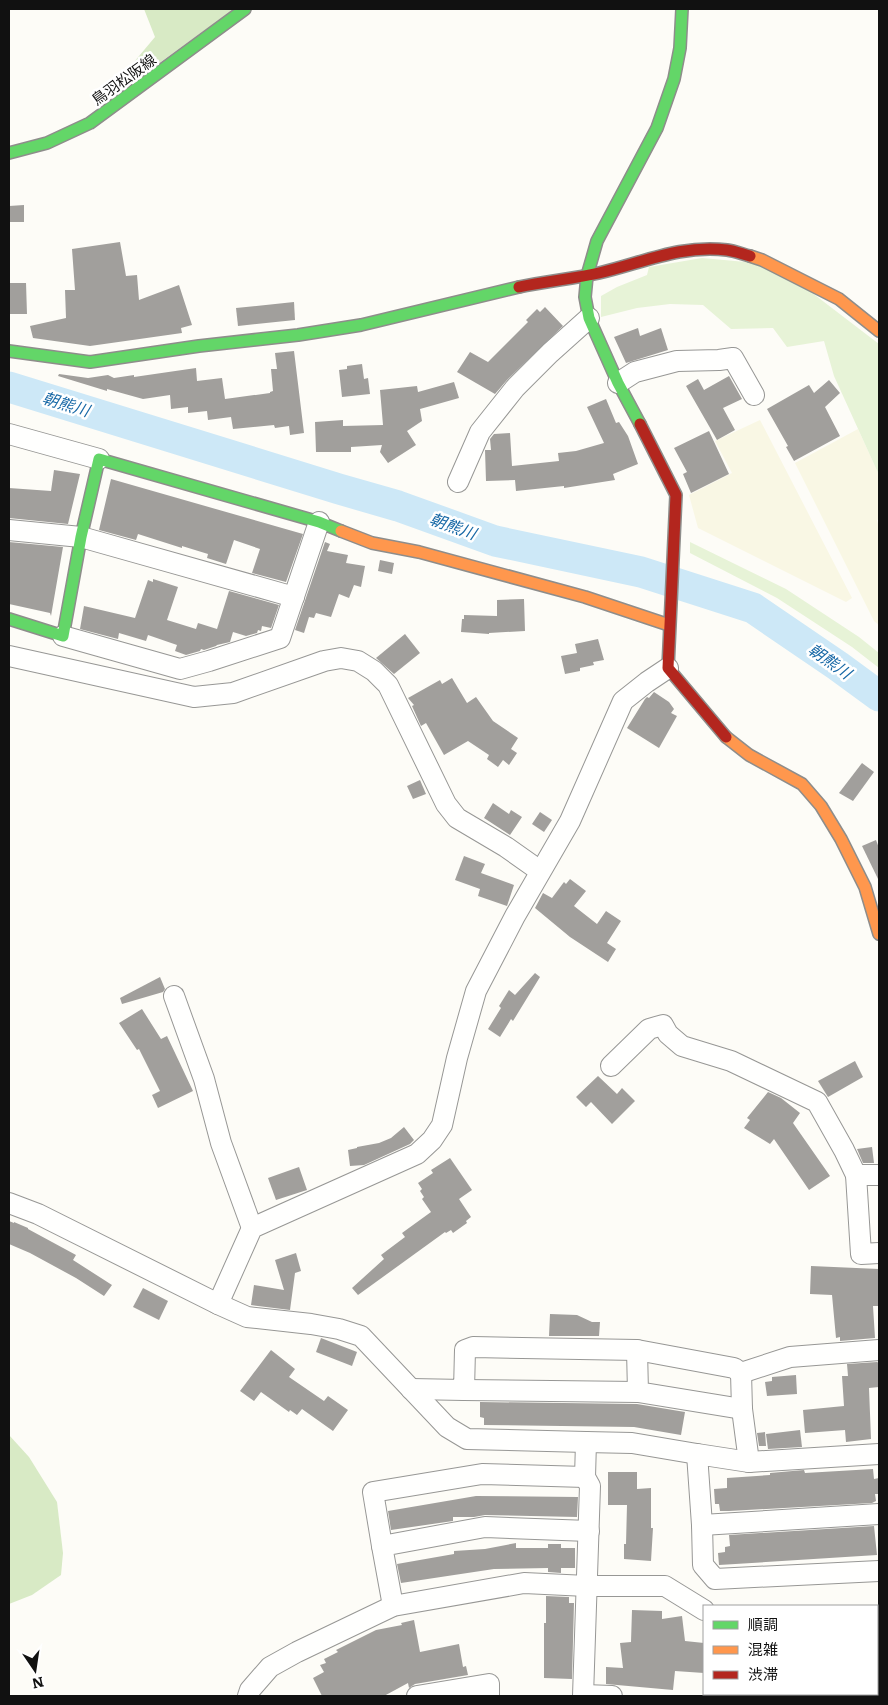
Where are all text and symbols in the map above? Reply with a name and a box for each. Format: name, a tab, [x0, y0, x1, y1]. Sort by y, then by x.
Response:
street label: 鳥羽松阪線	[86, 47, 160, 110]
water label: 朝熊川	[40, 385, 95, 422]
water label: 朝熊川	[427, 506, 482, 545]
water label: 朝熊川	[804, 637, 859, 685]
legend	[703, 1605, 878, 1695]
text: 順調	[748, 1612, 778, 1635]
text: 混雑	[748, 1637, 778, 1660]
north arrow	[10, 1645, 60, 1695]
text: 渋滞	[748, 1662, 778, 1685]
text: N	[30, 1673, 46, 1695]

